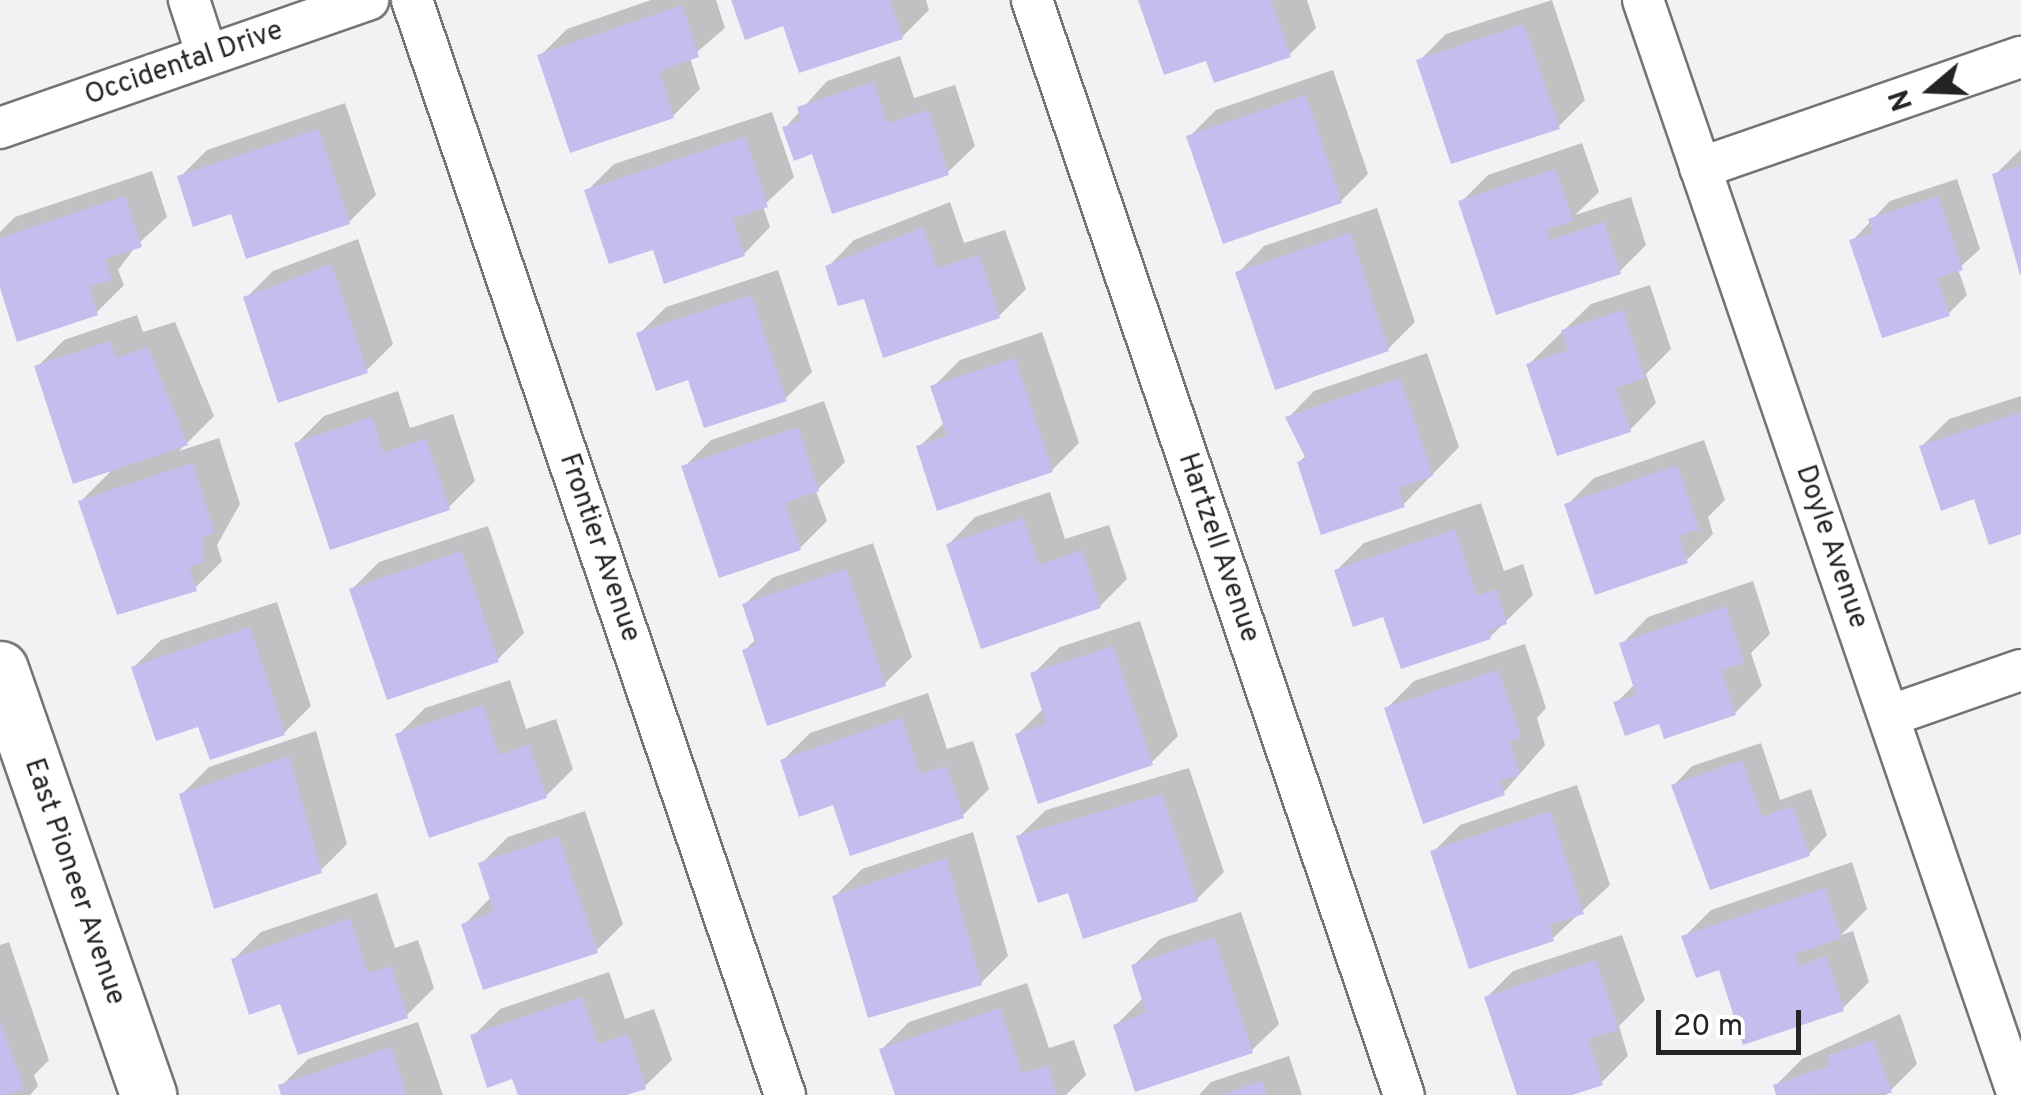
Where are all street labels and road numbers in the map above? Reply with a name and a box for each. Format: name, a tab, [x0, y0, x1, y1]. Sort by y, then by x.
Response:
street label: Occidental Drive	[81, 14, 287, 114]
street label: Hartzell Avenue	[1170, 448, 1266, 648]
street label: Frontier Avenue	[551, 449, 647, 647]
street label: Doyle Avenue	[1787, 460, 1875, 634]
street label: East Pioneer Avenue	[16, 754, 132, 1010]

